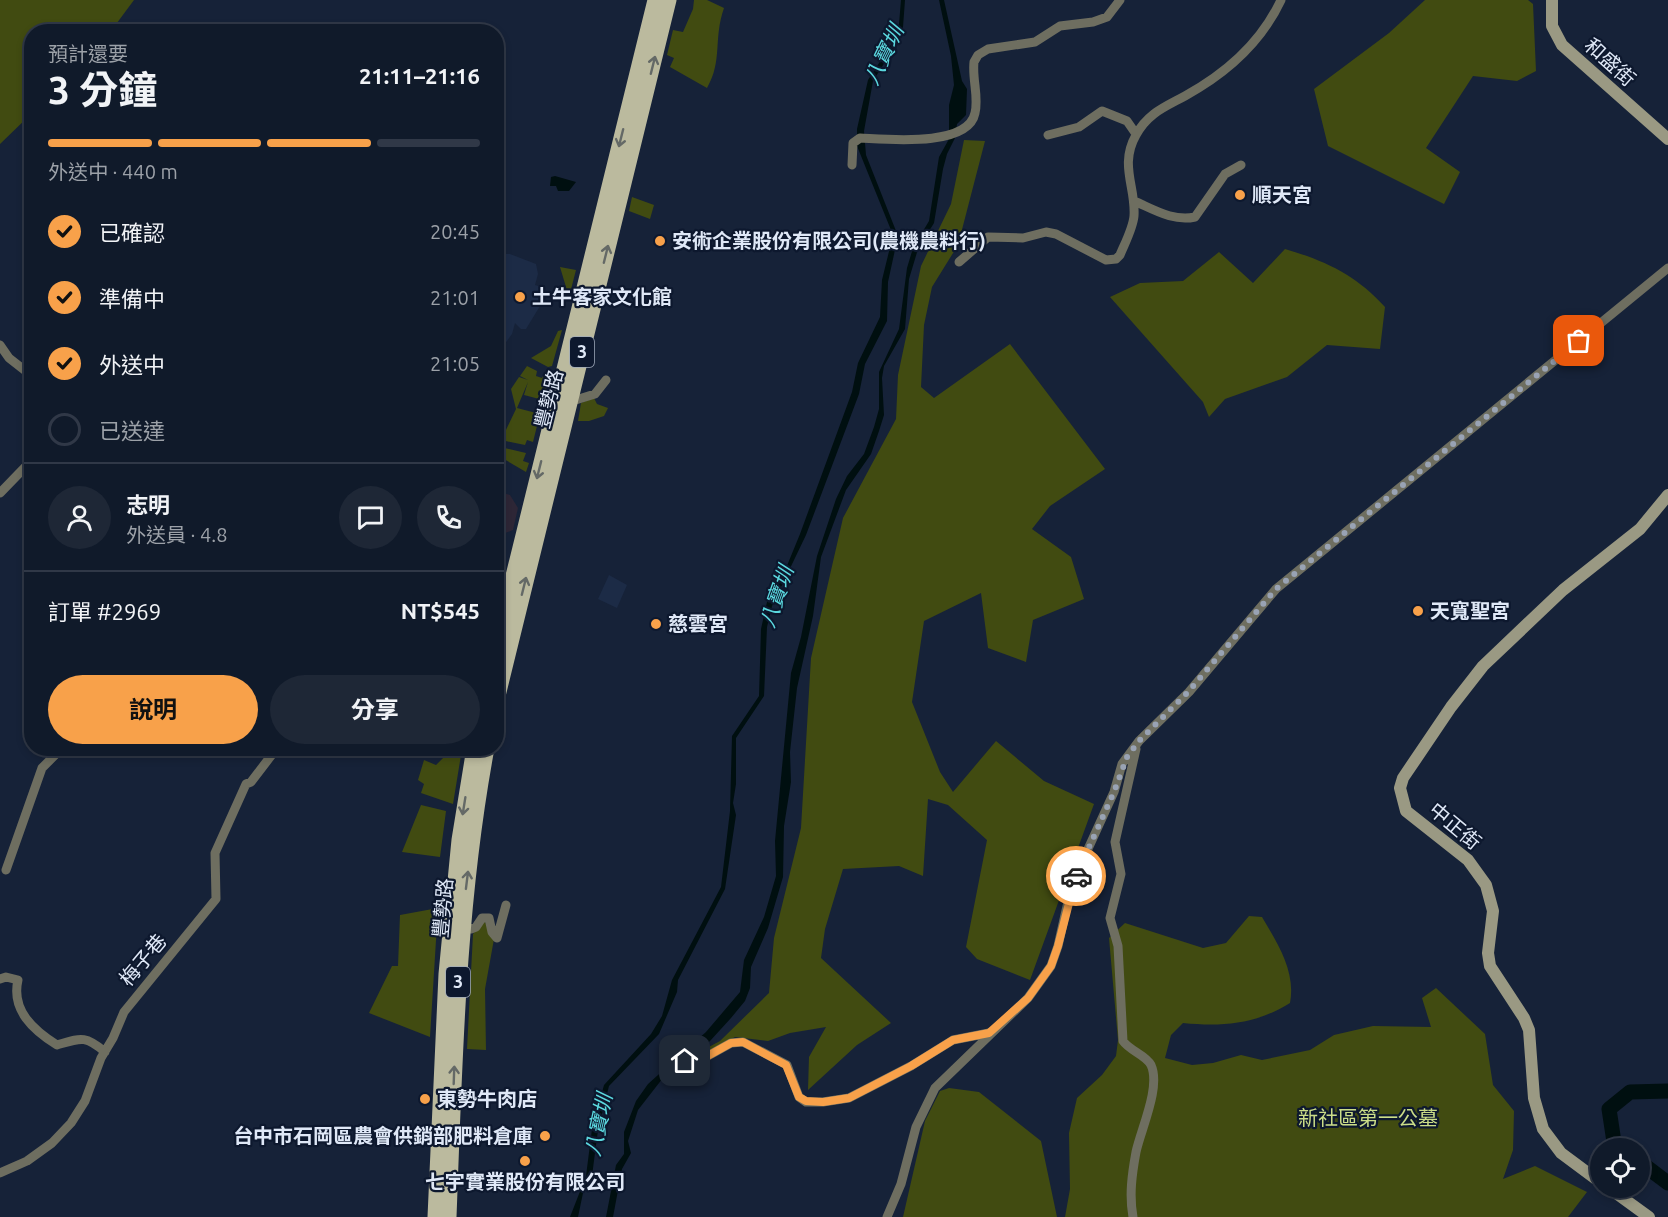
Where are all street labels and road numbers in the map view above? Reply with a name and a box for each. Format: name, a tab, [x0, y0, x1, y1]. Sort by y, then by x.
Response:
street label: 和盛街	[1580, 33, 1640, 90]
road number: 3	[570, 337, 594, 367]
street label: 豐勢路	[530, 367, 567, 431]
street label: 中正街	[1425, 798, 1486, 854]
street label: 豐勢路	[428, 877, 457, 939]
street label: 梅子巷	[115, 929, 171, 990]
road number: 3	[446, 967, 470, 997]

